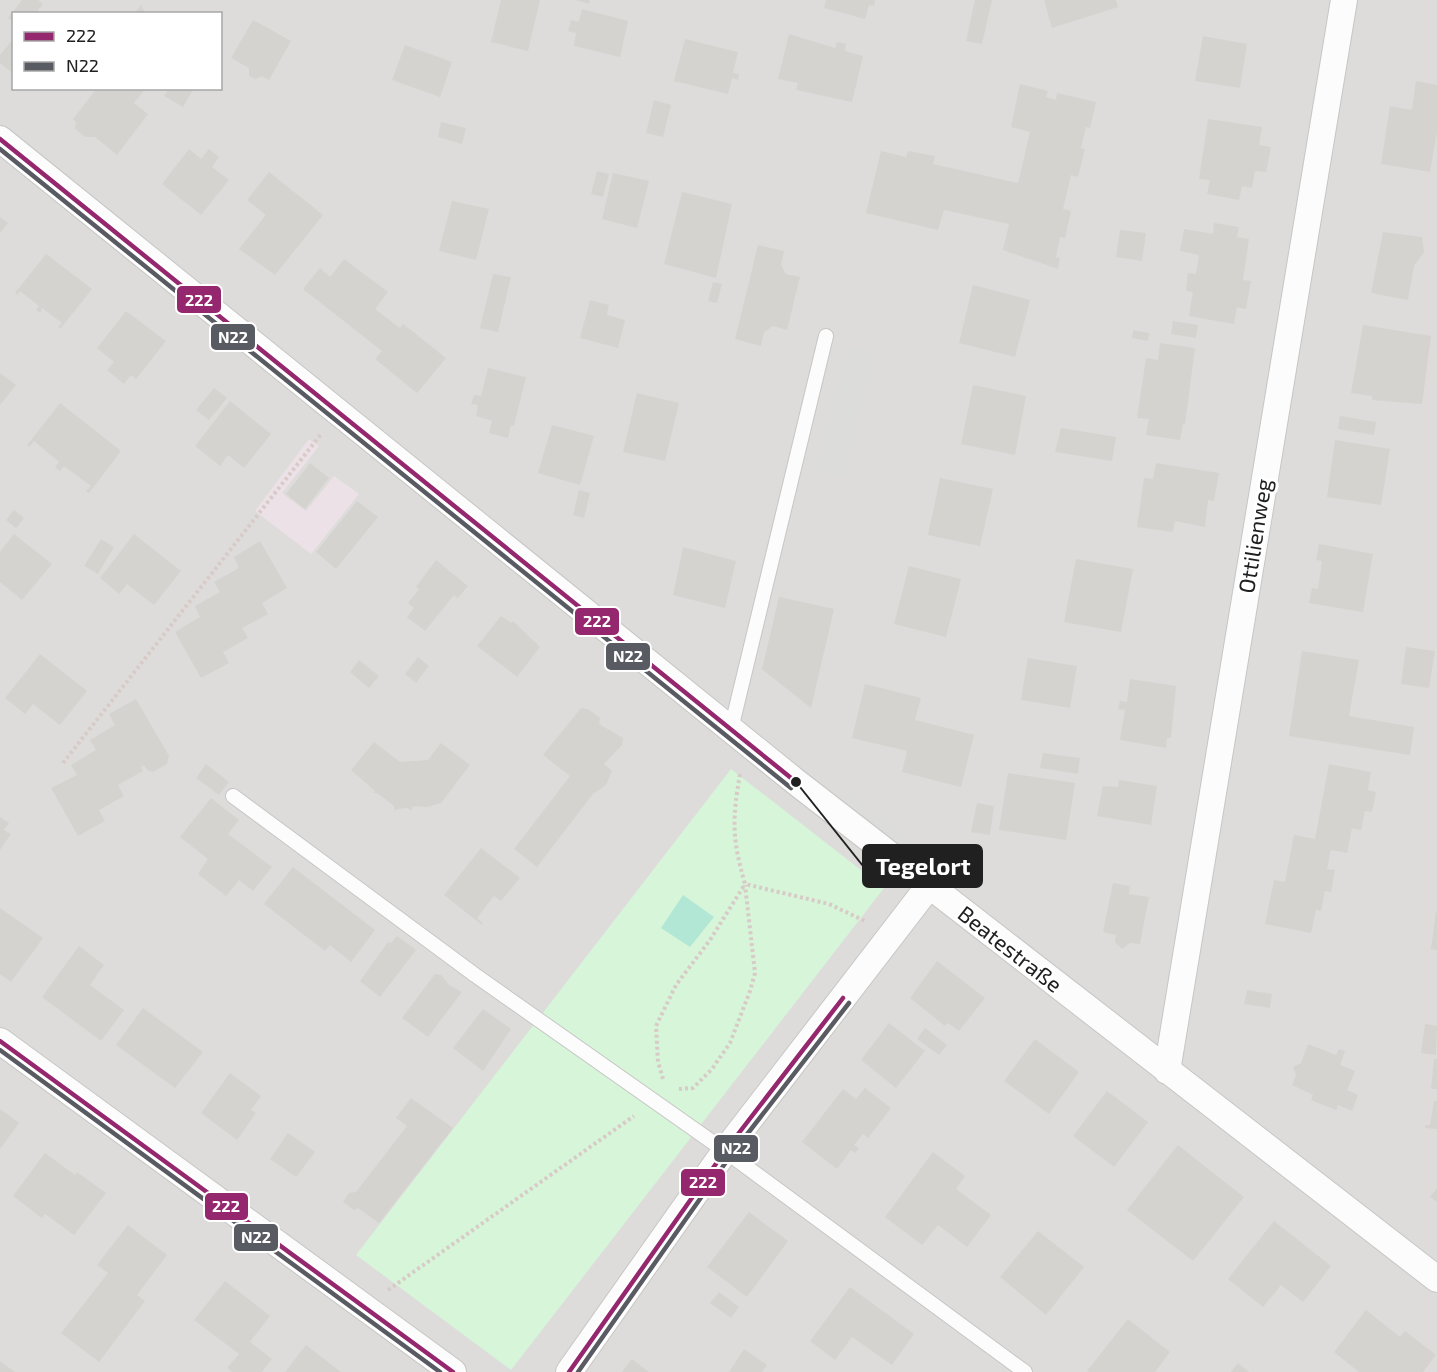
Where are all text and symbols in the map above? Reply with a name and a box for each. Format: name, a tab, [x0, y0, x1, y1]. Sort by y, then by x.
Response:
legend	[12, 12, 222, 90]
text: 222	[66, 24, 96, 46]
text: N22	[66, 54, 99, 76]
line badge: 222	[176, 285, 222, 314]
text: 222	[185, 290, 213, 309]
line badge: N22	[210, 323, 256, 351]
text: N22	[218, 327, 248, 346]
street label: Ottilienweg	[1232, 477, 1276, 595]
line badge: 222	[574, 607, 620, 636]
text: 222	[583, 611, 611, 630]
line badge: N22	[605, 642, 651, 671]
text: N22	[613, 646, 643, 665]
callout: Tegelort	[863, 845, 982, 887]
text: Tegelort	[875, 851, 971, 880]
street label: Beatestraße	[953, 900, 1068, 997]
line badge: N22	[713, 1134, 759, 1163]
text: N22	[721, 1138, 751, 1157]
line badge: 222	[680, 1168, 726, 1197]
text: 222	[689, 1172, 717, 1191]
line badge: 222	[204, 1192, 249, 1221]
text: 222	[212, 1196, 240, 1215]
line badge: N22	[233, 1223, 279, 1252]
text: N22	[241, 1227, 271, 1246]

